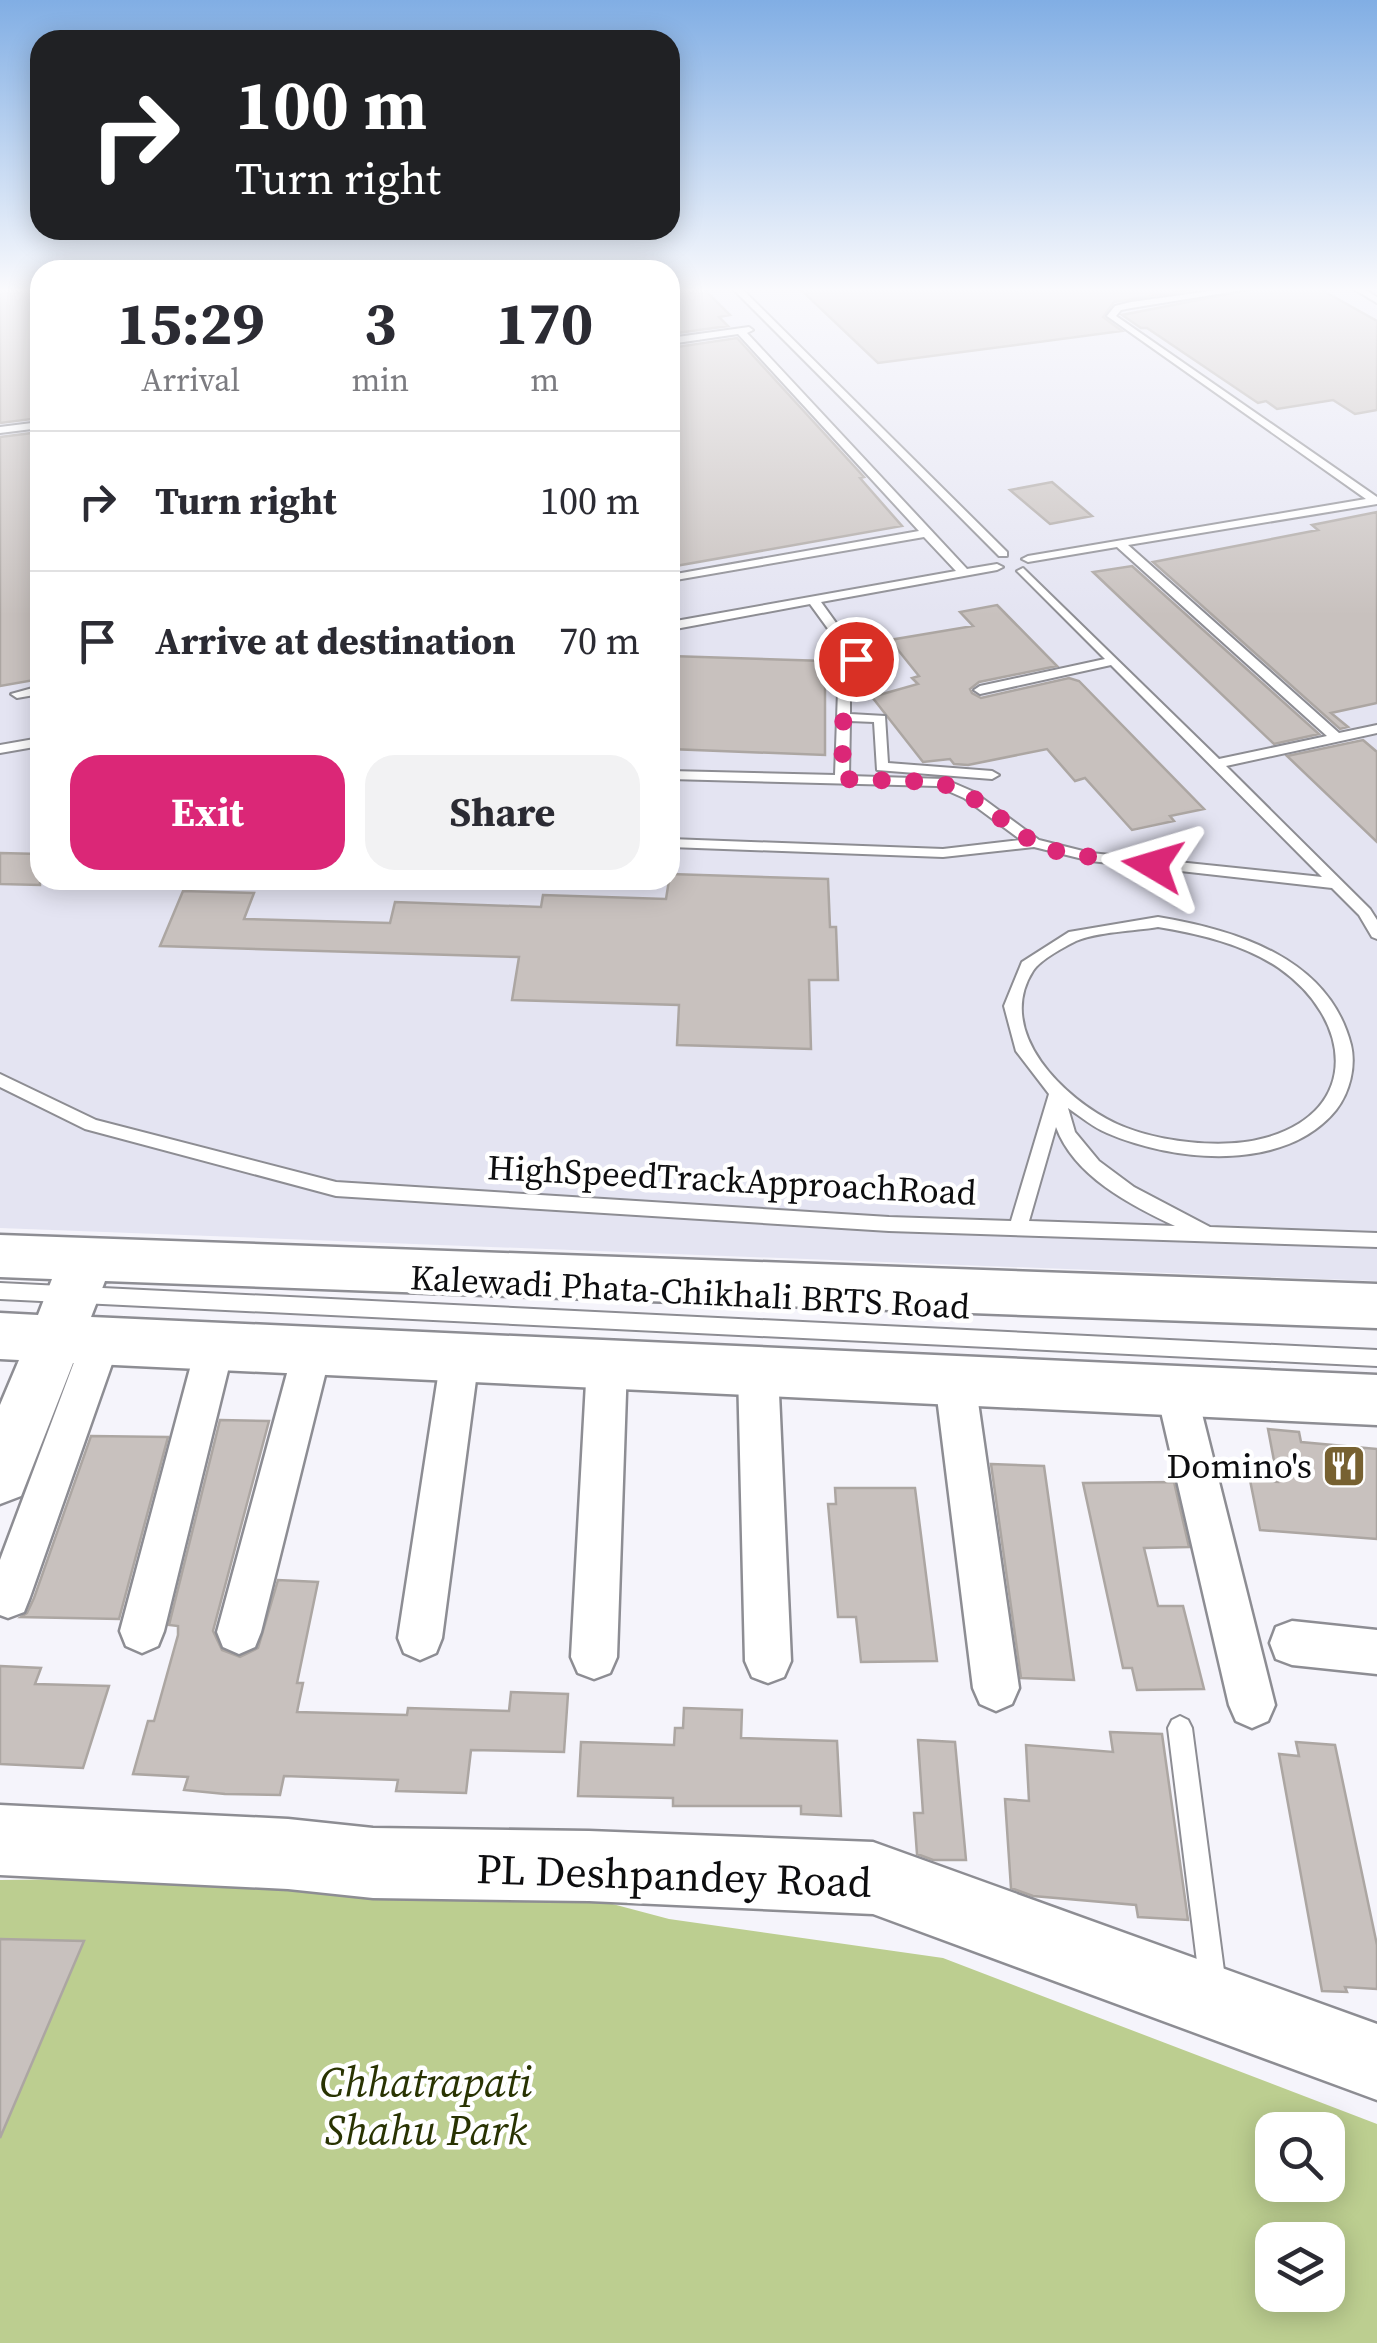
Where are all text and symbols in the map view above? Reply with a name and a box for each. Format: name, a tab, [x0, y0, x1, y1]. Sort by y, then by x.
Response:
text: 100 m	[235, 56, 427, 152]
icon: right	[70, 70, 200, 200]
text: Turn right	[235, 147, 441, 209]
text: 15:29	[117, 282, 265, 364]
text: 3	[364, 282, 397, 364]
text: 170	[496, 282, 593, 364]
text: Arrival	[141, 358, 240, 402]
text: min	[351, 358, 409, 402]
text: m	[530, 358, 559, 402]
icon: right	[70, 474, 125, 529]
text: Turn right	[155, 475, 337, 527]
text: 100 m	[540, 475, 640, 527]
icon: arrive	[70, 614, 125, 669]
text: Arrive at destination	[155, 615, 516, 667]
text: 70 m	[559, 615, 640, 667]
pin	[814, 617, 899, 702]
icon: arrive	[829, 632, 884, 687]
button: Exit	[70, 755, 345, 870]
button: Share	[365, 755, 640, 870]
position arrow	[1101, 813, 1205, 917]
street label: HighSpeedTrackApproachRoad	[486, 1143, 978, 1217]
street label: Kalewadi Phata-Chikhali BRTS Road	[409, 1253, 971, 1331]
place label: Domino's	[1166, 1442, 1312, 1490]
restaurant icon: Domino's	[1321, 1443, 1367, 1489]
street label: PL Deshpandey Road	[476, 1839, 873, 1911]
park label: Chhatrapati Shahu Park	[320, 2053, 533, 2159]
map controls	[1255, 2112, 1345, 2312]
button: search	[1255, 2112, 1345, 2202]
button: layers	[1255, 2222, 1345, 2312]

